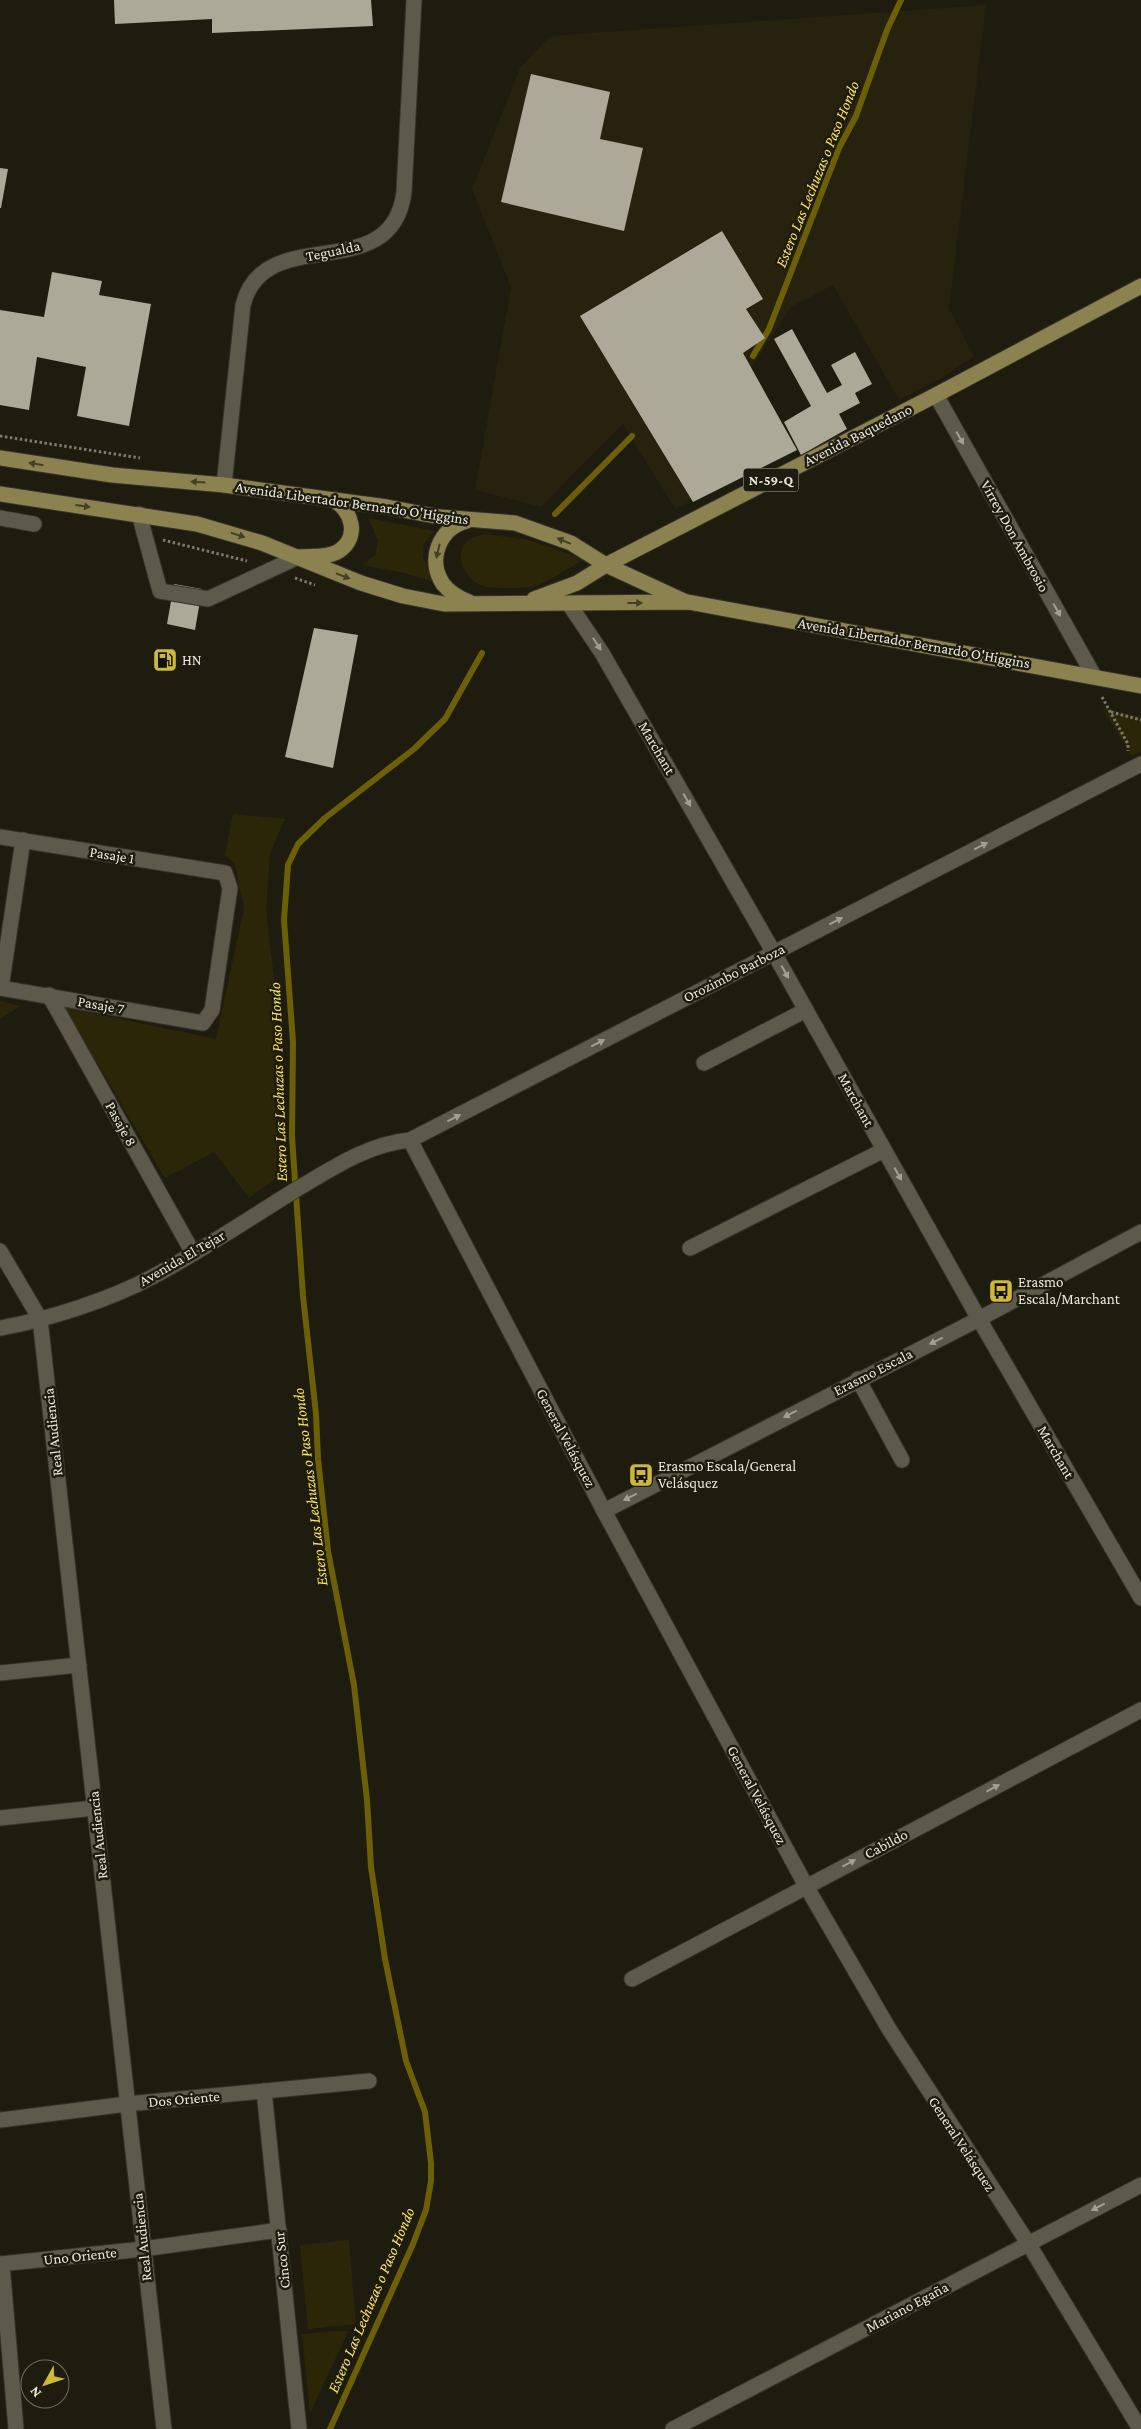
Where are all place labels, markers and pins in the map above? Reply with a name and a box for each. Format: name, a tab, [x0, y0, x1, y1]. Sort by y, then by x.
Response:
fuel station icon: HN	[152, 647, 178, 673]
place label: HN	[182, 652, 202, 668]
place label: Erasmo Escala/Marchant	[1018, 1274, 1121, 1307]
bus stop icon: Erasmo Escala/Marchant	[988, 1278, 1014, 1304]
place label: Erasmo Escala/General Velásquez	[658, 1458, 796, 1492]
bus stop icon: Erasmo Escala/General Velásquez	[628, 1462, 654, 1488]

